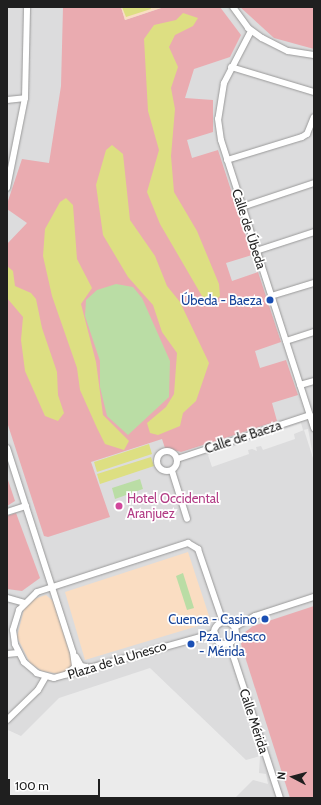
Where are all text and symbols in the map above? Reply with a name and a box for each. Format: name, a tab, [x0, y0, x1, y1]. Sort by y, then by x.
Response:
street label: Calle de Úbeda	[229, 187, 269, 271]
place label: Úbeda - Baeza	[181, 292, 262, 308]
marker: Úbeda - Baeza	[265, 295, 275, 305]
street label: Calle de Baeza	[203, 417, 283, 457]
place label: Hotel Occidental Aranjuez	[127, 491, 219, 522]
marker: Hotel Occidental Aranjuez	[114, 501, 124, 511]
place label: Cuenca - Casino	[168, 611, 257, 627]
marker: Cuenca - Casino	[260, 614, 270, 624]
place label: Pza. Unesco - Mérida	[199, 629, 266, 660]
street label: Plaza de la Unesco	[66, 638, 168, 682]
marker: Pza. Unesco - Mérida	[186, 639, 196, 649]
street label: Calle Mérida	[236, 687, 272, 755]
north arrow	[273, 757, 313, 797]
scale bar	[10, 771, 102, 797]
text: N	[274, 771, 288, 780]
text: 100 m	[15, 778, 49, 793]

